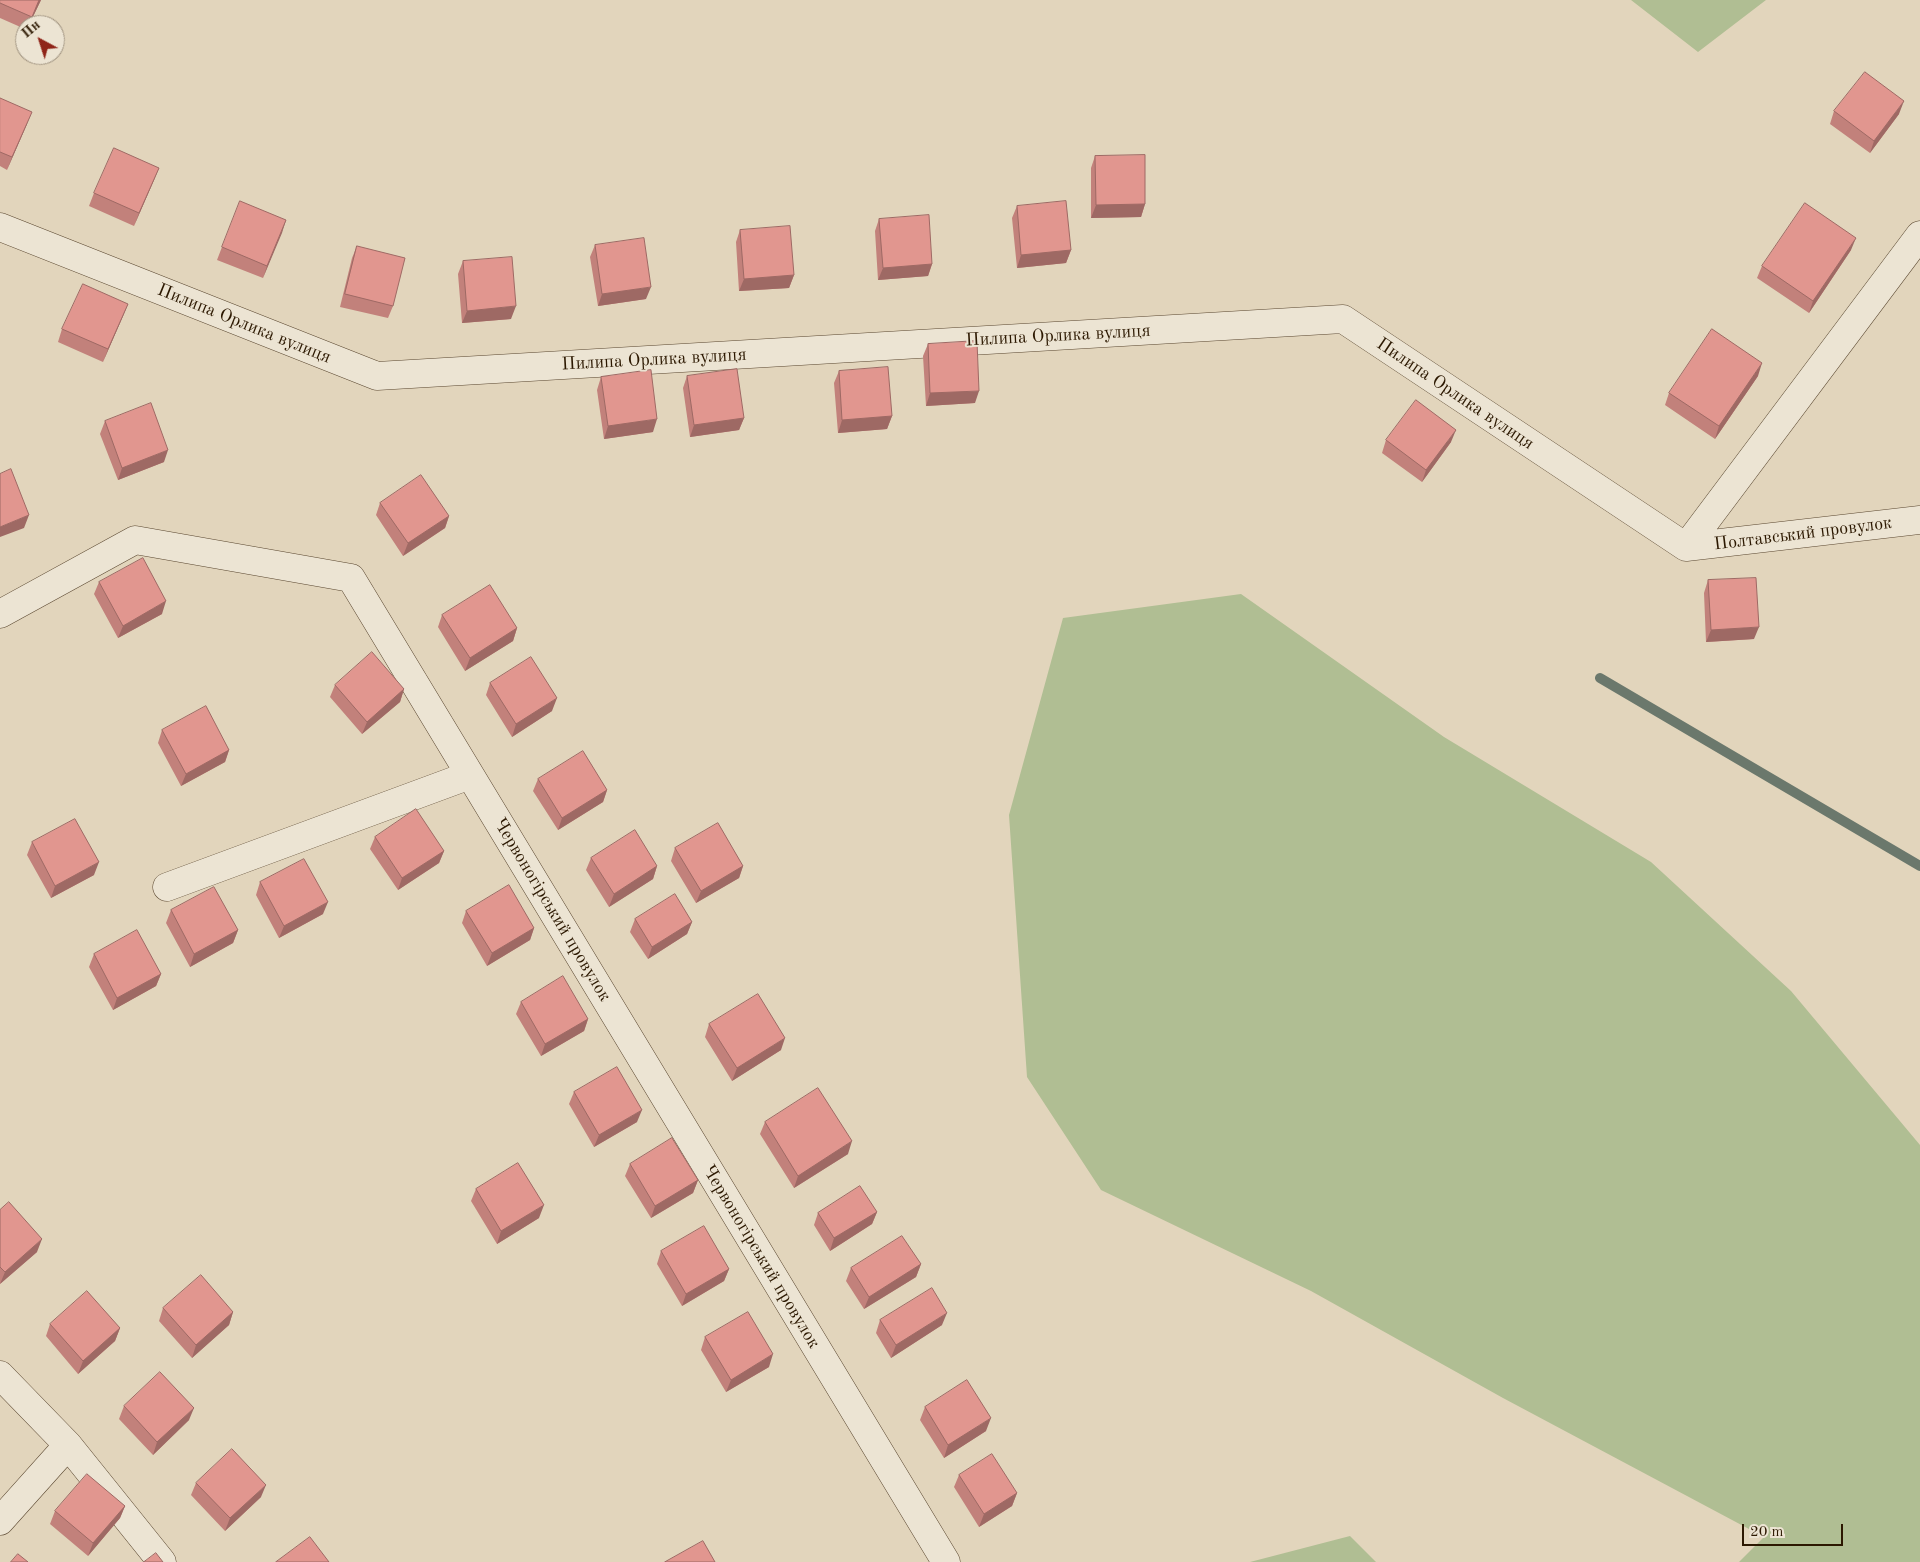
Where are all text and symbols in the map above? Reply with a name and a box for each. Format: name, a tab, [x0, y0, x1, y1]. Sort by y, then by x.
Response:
north arrow	[15, 15, 65, 65]
text: Пн	[19, 18, 43, 41]
street label: Пилипа Орлика вулиця	[154, 279, 334, 369]
street label: Пилипа Орлика вулиця	[965, 320, 1151, 352]
street label: Пилипа Орлика вулиця	[1372, 333, 1538, 455]
street label: Пилипа Орлика вулиця	[561, 344, 747, 376]
street label: Полтавський провулок	[1713, 512, 1893, 556]
street label: Червоногірський провулок	[489, 814, 615, 1006]
street label: Червоногірський провулок	[698, 1161, 824, 1353]
scale bar	[1745, 1514, 1846, 1546]
text: 20 m	[1750, 1525, 1784, 1540]

